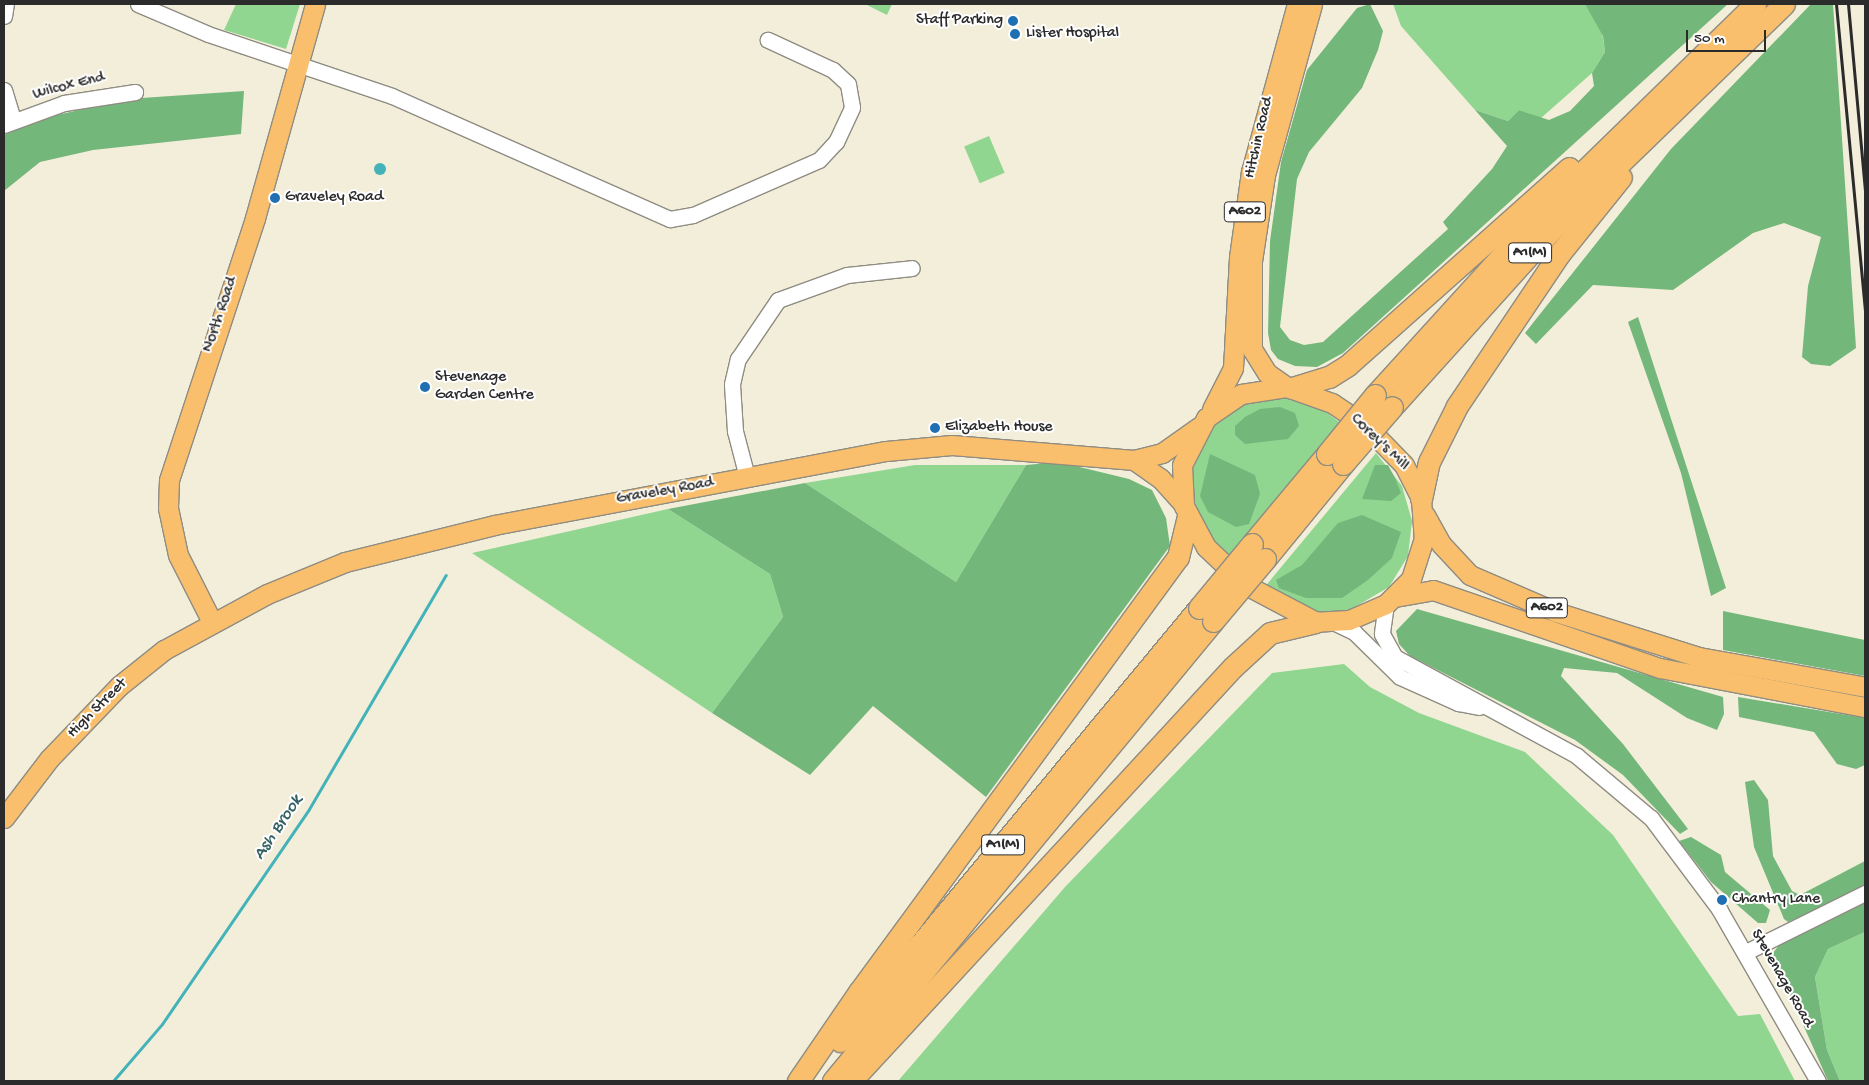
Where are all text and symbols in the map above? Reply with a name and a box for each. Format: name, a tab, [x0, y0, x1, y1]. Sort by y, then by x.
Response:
place label: Staff Parking	[916, 11, 1003, 31]
marker: Staff Parking	[1007, 15, 1019, 27]
scale bar	[1689, 20, 1769, 52]
place label: Lister Hospital	[1026, 24, 1119, 44]
marker: Lister Hospital	[1008, 27, 1022, 41]
text: 50 m	[1694, 30, 1725, 48]
street label: Wilcox End	[31, 69, 107, 105]
street label: Hitchin Road	[1241, 95, 1279, 181]
place label: Graveley Road	[285, 188, 383, 208]
marker: Graveley Road	[269, 192, 281, 204]
road number: A602	[1224, 200, 1266, 224]
road number: A1(M)	[1508, 240, 1552, 266]
street label: North Road	[199, 275, 243, 355]
place label: Stevenage Garden Centre	[435, 368, 534, 406]
marker: Stevenage Garden Centre	[419, 381, 431, 393]
street label: Corey's Mill	[1346, 410, 1412, 476]
place label: Elizabeth House	[945, 418, 1053, 438]
marker: Elizabeth House	[929, 422, 941, 434]
street label: Graveley Road	[615, 474, 715, 510]
road number: A602	[1526, 596, 1568, 620]
street label: High Street	[64, 675, 132, 743]
water label: Ash Brook	[250, 792, 308, 864]
road number: A1(M)	[980, 832, 1026, 858]
place label: Chantry Lane	[1732, 890, 1820, 910]
marker: Chantry Lane	[1716, 894, 1728, 906]
street label: Stevenage Road	[1745, 927, 1817, 1031]

